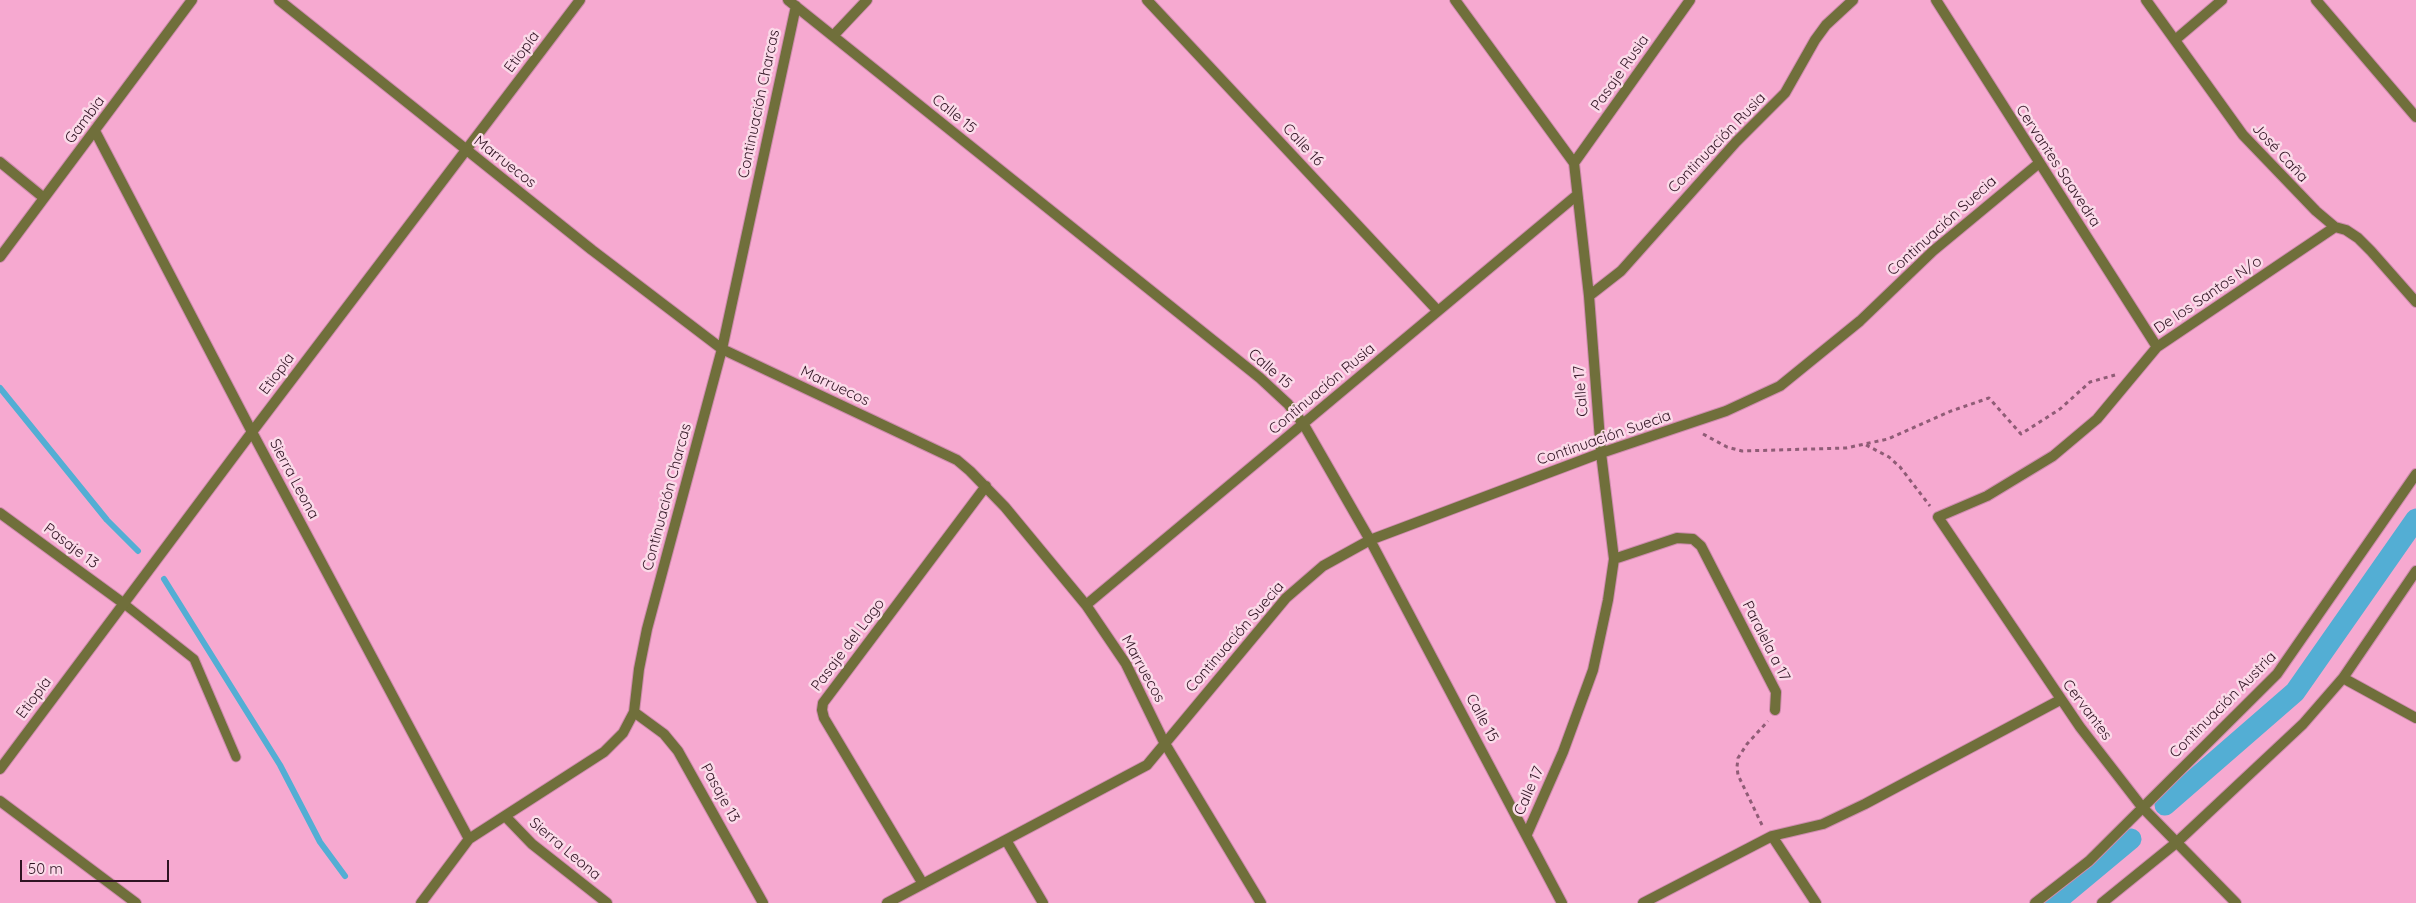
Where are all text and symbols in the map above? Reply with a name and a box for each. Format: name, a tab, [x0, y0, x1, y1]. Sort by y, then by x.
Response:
street label: Etiopía	[501, 28, 543, 76]
street label: Continuación Charcas	[734, 28, 784, 180]
street label: Pasaje Rusia	[1587, 32, 1653, 114]
street label: Continuación Rusia	[1664, 89, 1770, 197]
street label: Calle 15	[928, 91, 980, 137]
street label: Gambia	[61, 93, 109, 147]
street label: Cervantes Saavedra	[2012, 102, 2104, 230]
street label: Calle 16	[1279, 120, 1327, 170]
street label: José Caña	[2248, 120, 2312, 186]
street label: Marruecos	[470, 132, 540, 192]
street label: Continuación Suecia	[1884, 172, 2000, 280]
street label: De los Santos N/o	[2151, 252, 2265, 338]
street label: Continuación Rusia	[1265, 339, 1379, 439]
street label: Calle 15	[1244, 345, 1296, 393]
street label: Etiopía	[256, 350, 298, 398]
street label: Marruecos	[798, 362, 872, 410]
street label: Calle 17	[1570, 365, 1592, 417]
street label: Continuación Suecia	[1535, 407, 1673, 469]
street label: Continuación Charcas	[639, 421, 695, 573]
street label: Sierra Leona	[265, 436, 323, 522]
street label: Pasaje 13	[40, 519, 102, 573]
street label: Continuación Suecia	[1182, 578, 1288, 696]
street label: Pasaje del Lago	[807, 595, 889, 695]
street label: Paralela a 17	[1738, 598, 1794, 684]
street label: Marruecos	[1117, 632, 1169, 706]
street label: Continuación Austria	[2166, 648, 2280, 762]
street label: Etiopía	[13, 674, 55, 722]
street label: Cervantes	[2058, 676, 2116, 744]
street label: Calle 15	[1462, 691, 1502, 745]
street label: Pasaje 13	[697, 761, 743, 825]
street label: Calle 17	[1510, 764, 1548, 818]
street label: Sierra Leona	[526, 814, 604, 884]
scale bar	[22, 850, 171, 882]
text: 50 m	[28, 859, 63, 878]

